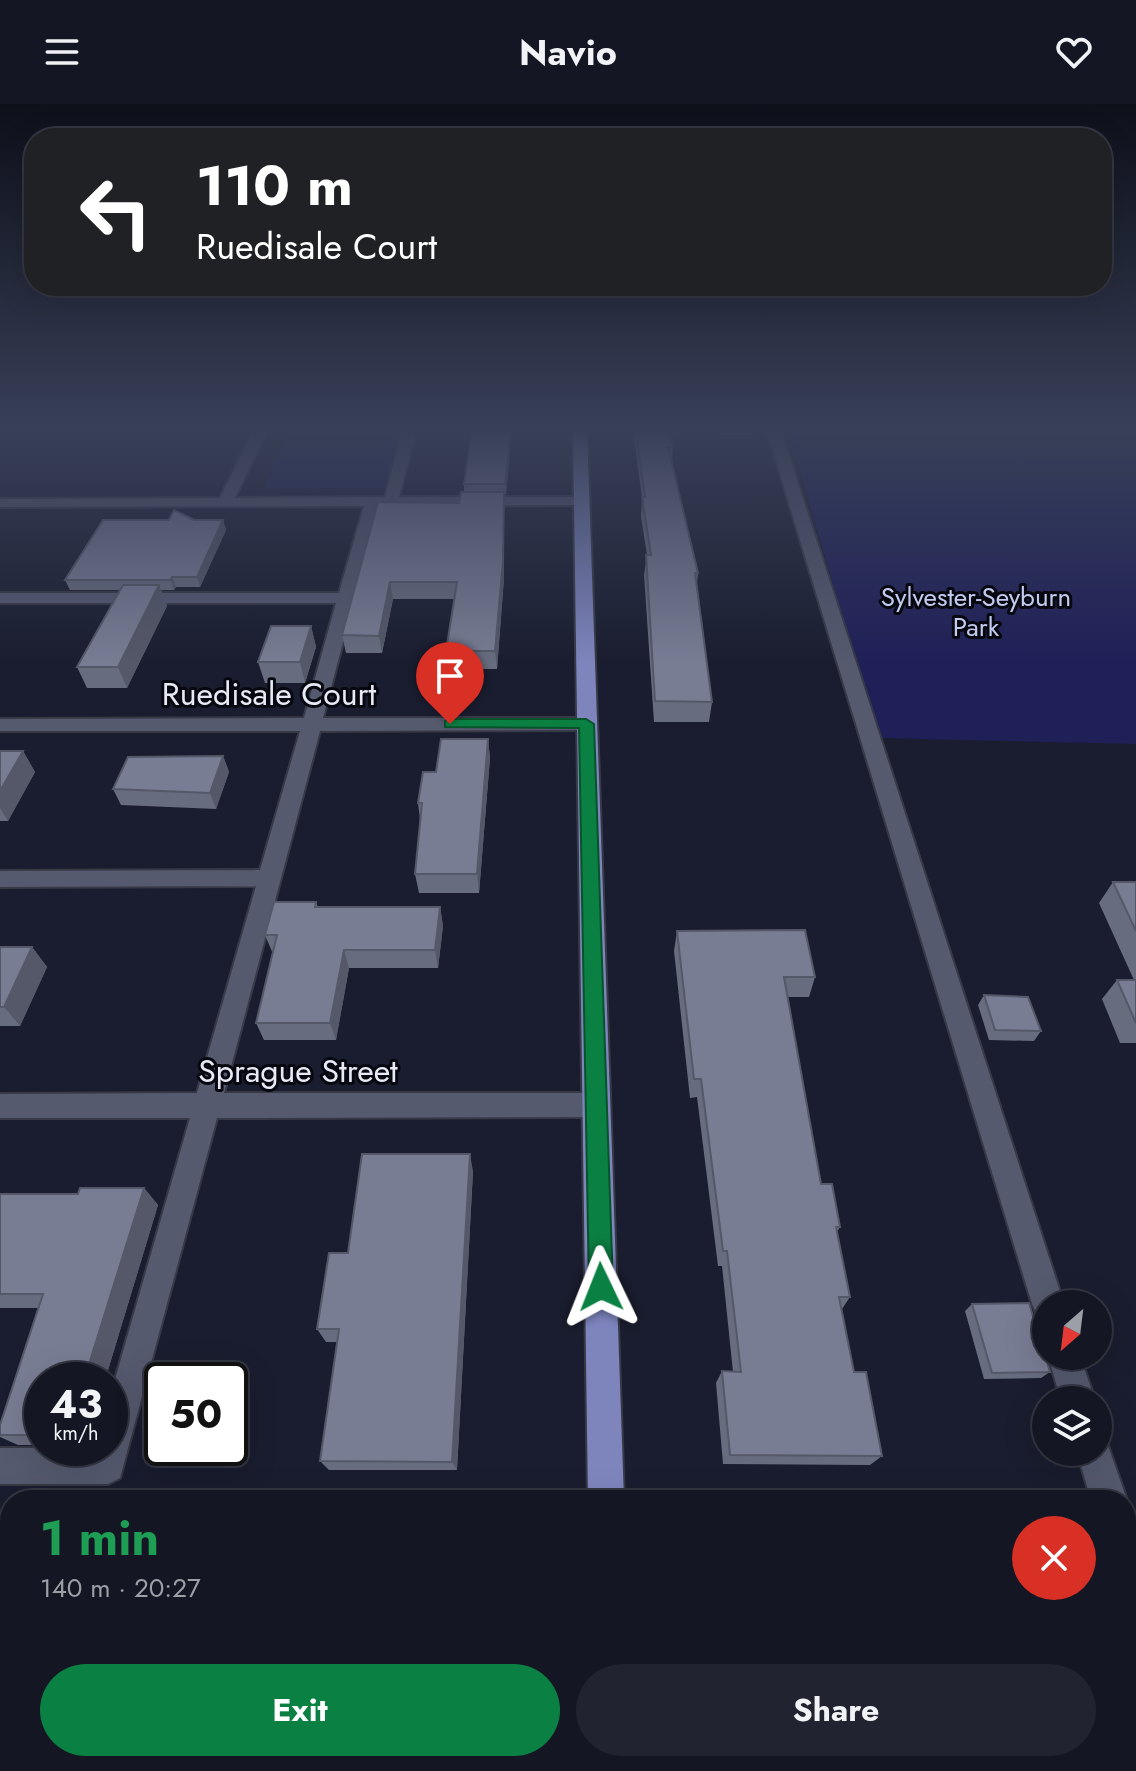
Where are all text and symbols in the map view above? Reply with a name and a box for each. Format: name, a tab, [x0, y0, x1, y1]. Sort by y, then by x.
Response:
text: Navio	[519, 26, 617, 78]
icon: menu	[40, 30, 84, 74]
icon: heart	[1052, 30, 1096, 74]
text: 110 m	[196, 145, 353, 226]
icon: left	[64, 160, 168, 264]
text: Ruedisale Court	[196, 220, 437, 272]
park label: Sylvester-Seyburn Park	[881, 578, 1071, 646]
pin	[416, 642, 484, 724]
icon: arrive	[428, 654, 472, 698]
street label: Ruedisale Court	[162, 671, 376, 717]
street label: Sprague Street	[198, 1048, 398, 1094]
position arrow	[559, 1245, 643, 1329]
north arrow	[1032, 1290, 1112, 1370]
map controls	[1032, 1290, 1112, 1466]
speed limit sign: 50	[144, 1362, 248, 1466]
text: 43	[50, 1375, 102, 1433]
button: layers	[1032, 1386, 1112, 1466]
text: km/h	[53, 1419, 99, 1448]
text: 1 min	[40, 1504, 159, 1573]
button: close	[1012, 1516, 1096, 1600]
text: 140 m · 20:27	[40, 1569, 201, 1607]
button: Exit	[40, 1664, 560, 1756]
button: Share	[576, 1664, 1096, 1756]

